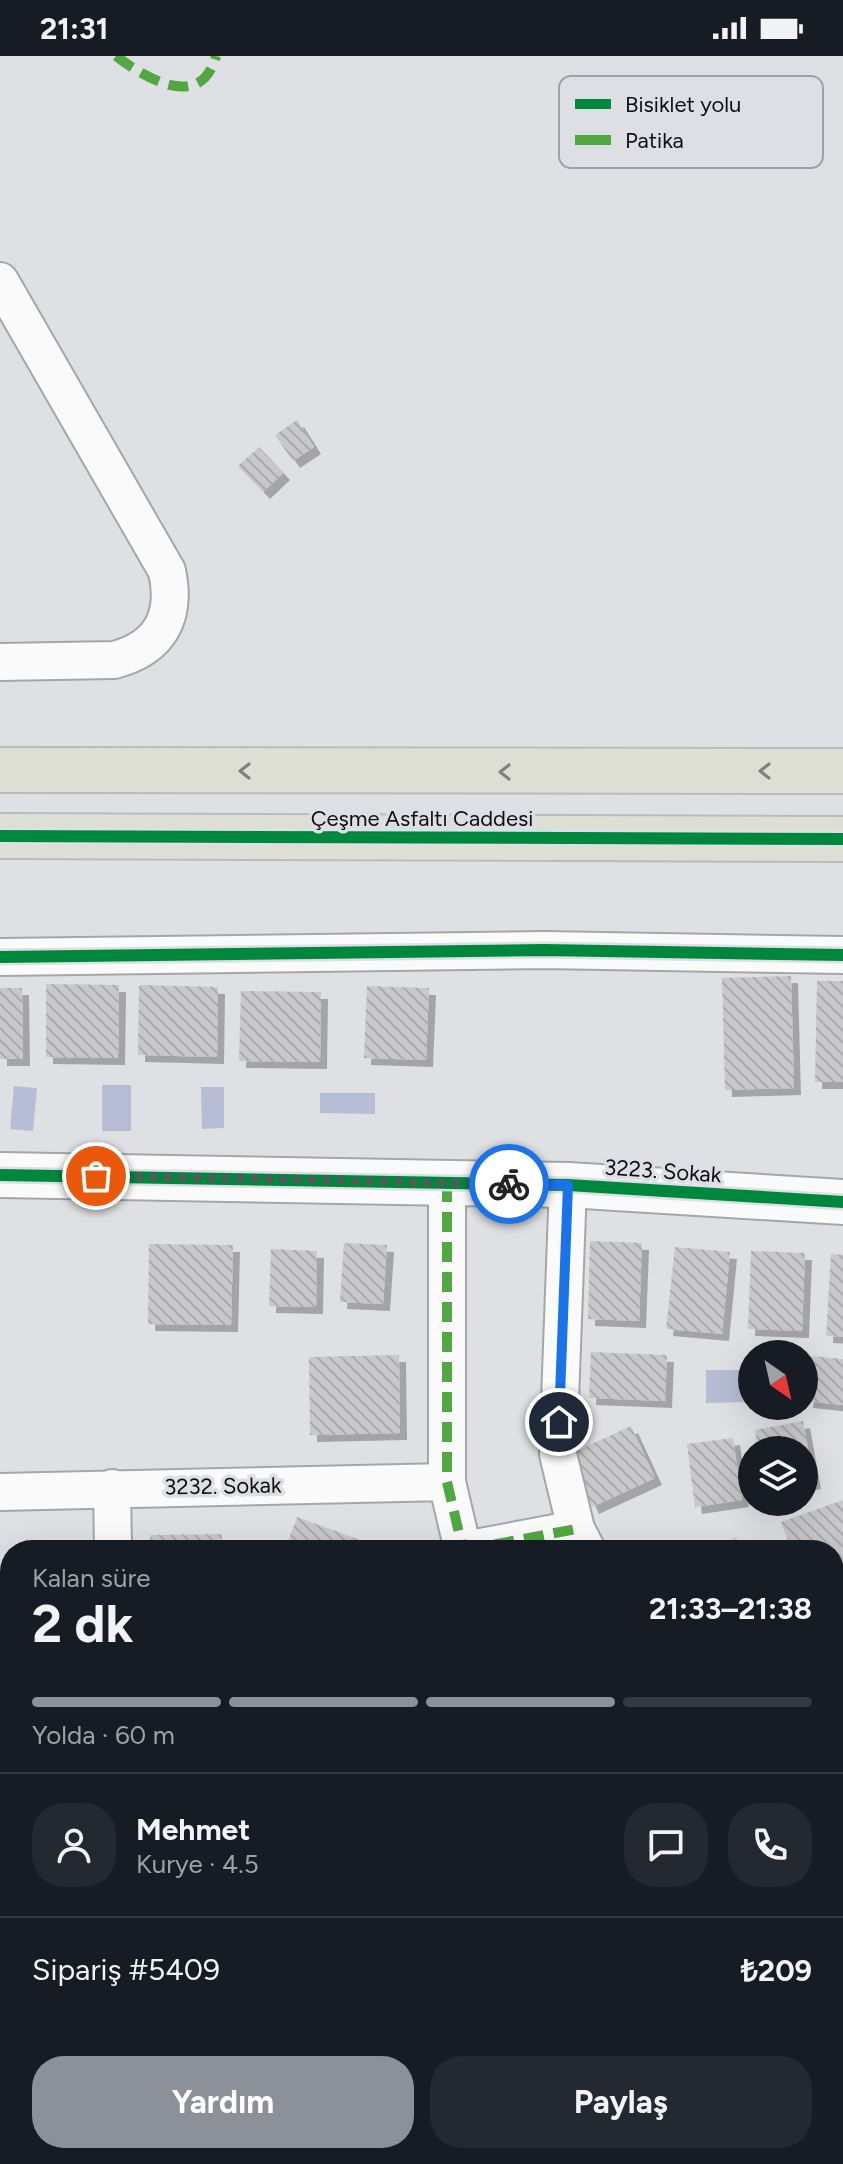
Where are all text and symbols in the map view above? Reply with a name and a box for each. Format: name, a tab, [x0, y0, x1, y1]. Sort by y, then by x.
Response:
text: 21:31	[40, 10, 108, 47]
legend	[559, 76, 823, 168]
text: Bisiklet yolu	[625, 91, 741, 118]
text: Patika	[625, 127, 684, 154]
one-way arrow	[238, 762, 251, 780]
one-way arrow	[758, 762, 771, 780]
one-way arrow	[498, 763, 511, 781]
street label: Çeşme Asfaltı Caddesi	[311, 805, 533, 832]
pin	[62, 1142, 130, 1210]
courier	[469, 1144, 549, 1224]
street label: 3223. Sokak	[604, 1153, 723, 1189]
icon: bag	[74, 1154, 118, 1198]
icon: bike	[487, 1162, 531, 1206]
north arrow	[738, 1340, 818, 1420]
map controls	[738, 1340, 818, 1516]
pin	[525, 1388, 593, 1456]
icon: home	[537, 1400, 581, 1444]
button: layers	[738, 1436, 818, 1516]
street label: 3232. Sokak	[164, 1471, 282, 1501]
text: Kalan süre	[32, 1562, 150, 1594]
text: 21:33–21:38	[649, 1590, 812, 1627]
text: 2 dk	[32, 1593, 133, 1655]
text: Yolda · 60 m	[32, 1719, 175, 1751]
button: person	[32, 1803, 116, 1887]
button: chat	[624, 1803, 708, 1887]
button: phone	[728, 1803, 812, 1887]
text: Mehmet	[136, 1811, 250, 1848]
text: Kurye · 4.5	[136, 1848, 259, 1880]
text: Sipariş #5409	[32, 1951, 220, 1988]
text: ₺209	[741, 1952, 812, 1989]
button: Yardım	[32, 2056, 414, 2148]
button: Paylaş	[430, 2056, 812, 2148]

